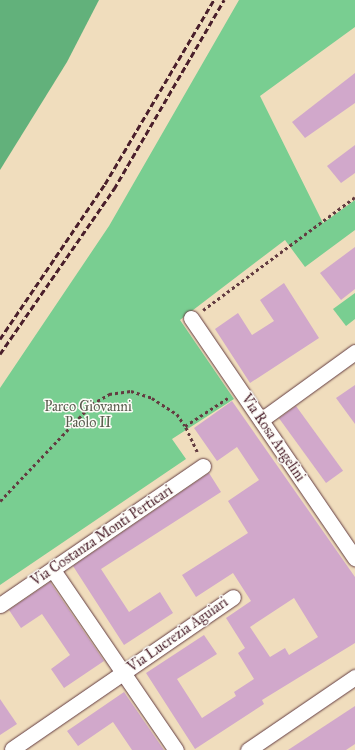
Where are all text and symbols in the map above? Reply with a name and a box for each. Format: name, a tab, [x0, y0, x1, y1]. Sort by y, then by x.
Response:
street label: Via Rosa Angelini	[238, 391, 308, 485]
park label: Parco Giovanni Paolo II	[44, 399, 132, 432]
street label: Via Costanza Monti Perticari	[28, 482, 176, 590]
street label: Via Lucrezia Aguiari	[124, 594, 232, 676]

